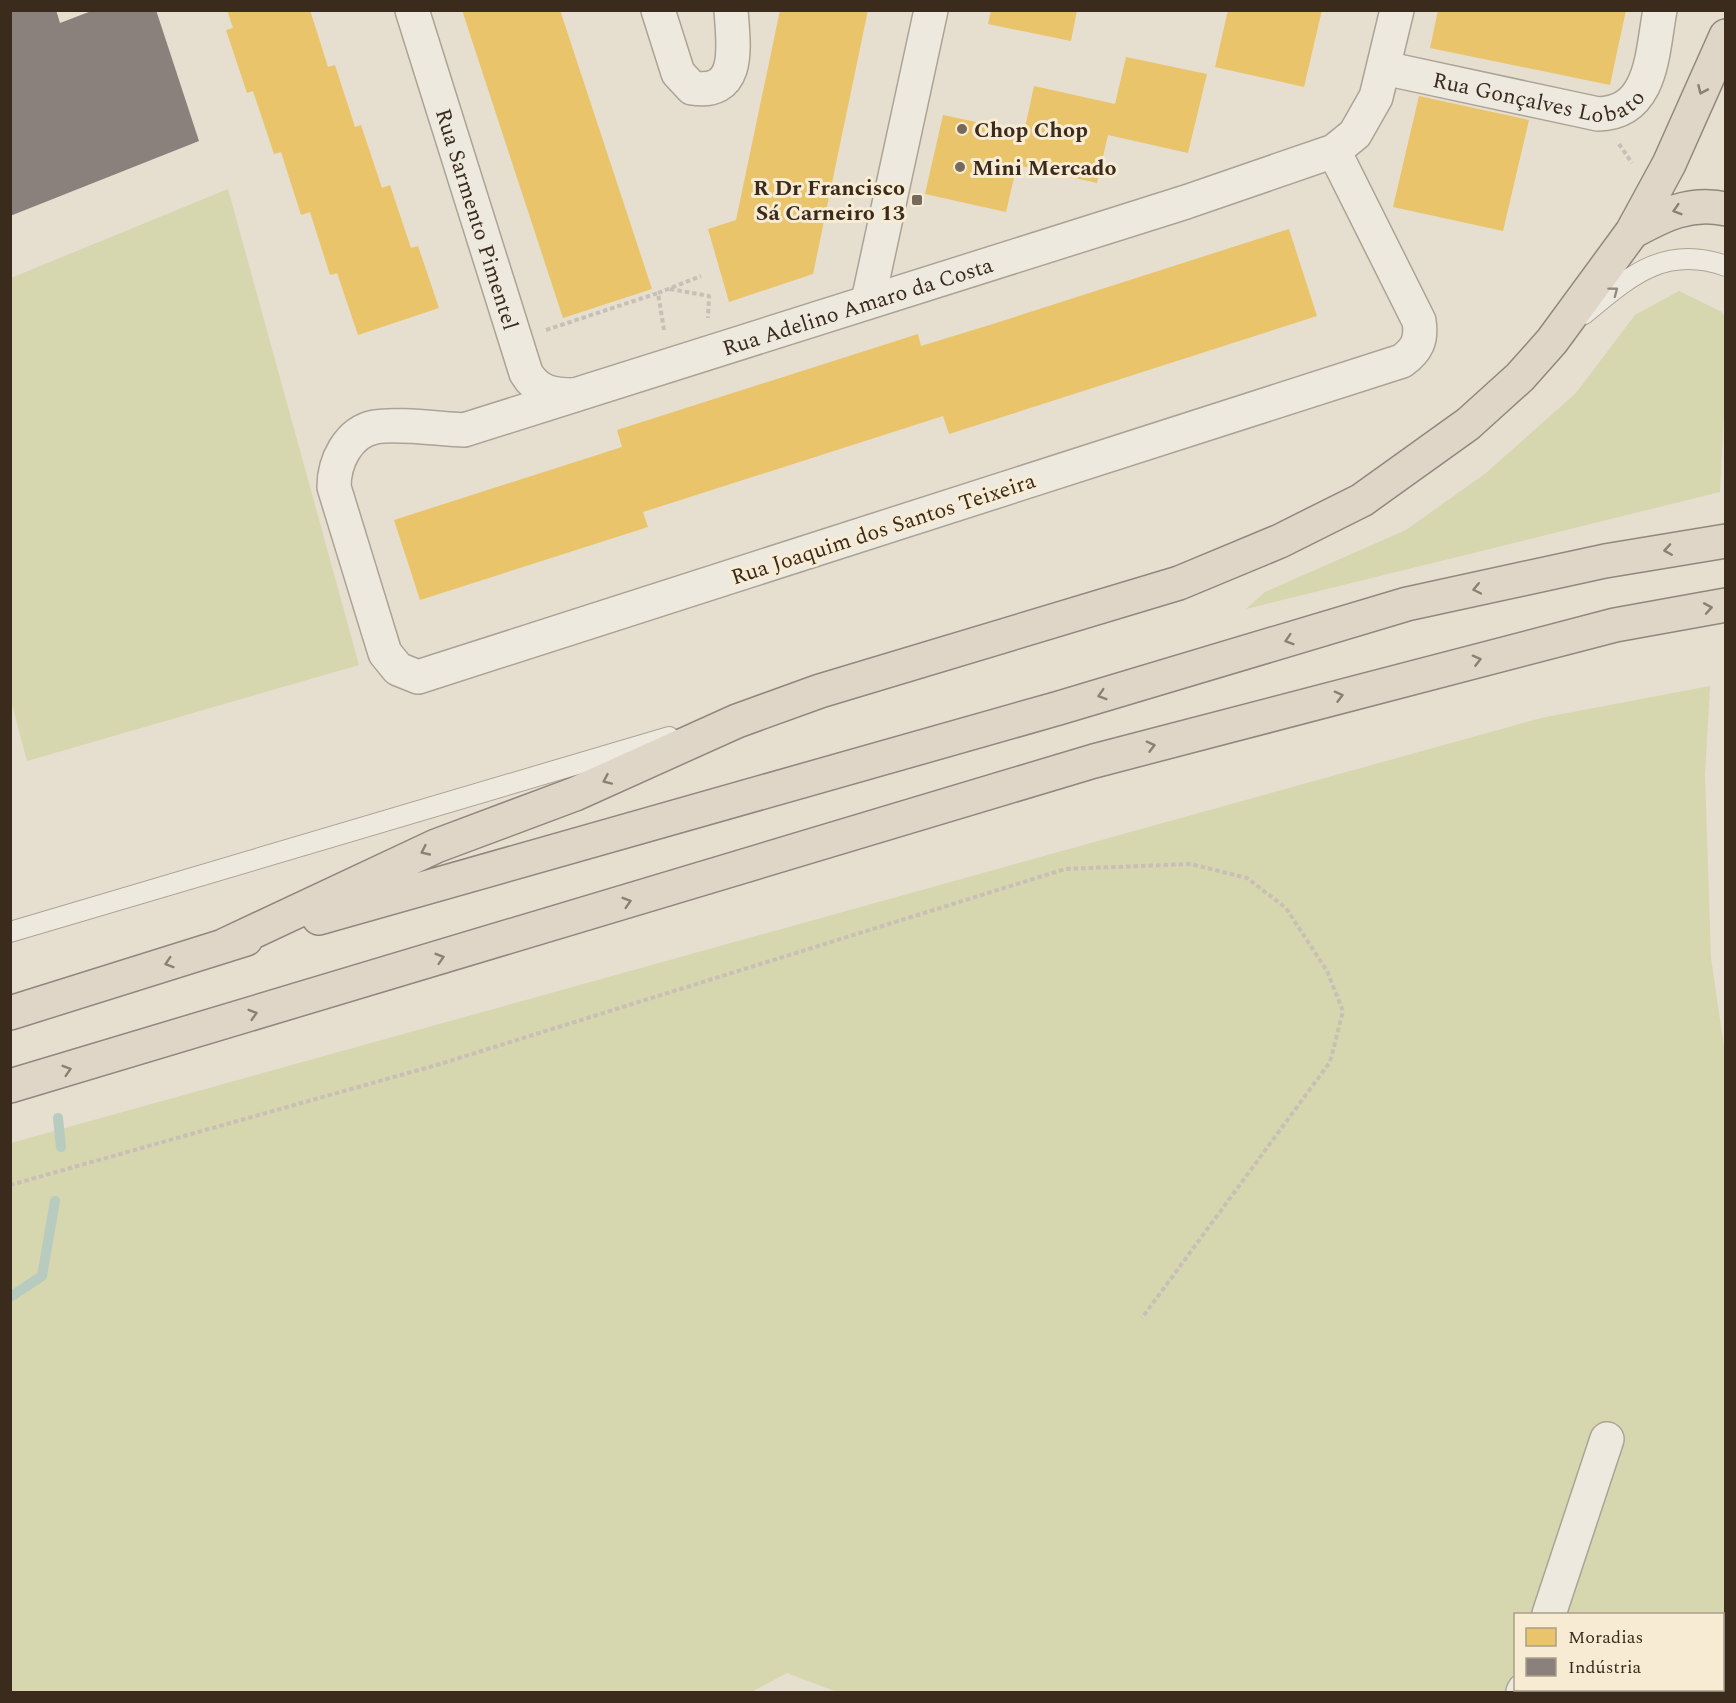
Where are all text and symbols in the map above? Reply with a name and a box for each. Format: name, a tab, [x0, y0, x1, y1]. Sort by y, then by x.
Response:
street label: Rua Gonçalves Lobato	[1429, 64, 1653, 133]
one-way arrow	[1697, 83, 1709, 94]
street label: Rua Sarmento Pimentel	[426, 104, 526, 334]
place label: Chop Chop	[974, 114, 1088, 147]
marker: Chop Chop	[955, 122, 969, 136]
place label: Mini Mercado	[972, 152, 1117, 185]
marker: Mini Mercado	[953, 160, 967, 174]
place label: R Dr Francisco Sá Carneiro 13	[753, 172, 905, 230]
marker: R Dr Francisco Sá Carneiro 13	[910, 193, 924, 207]
one-way arrow	[1672, 203, 1683, 215]
street label: Rua Adelino Amaro da Costa	[718, 249, 998, 365]
one-way arrow	[1607, 287, 1618, 298]
street label: Rua Joaquim dos Santos Teixeira	[727, 464, 1040, 594]
one-way arrow	[1663, 544, 1672, 556]
one-way arrow	[1472, 582, 1482, 595]
one-way arrow	[1703, 603, 1713, 615]
one-way arrow	[1284, 633, 1294, 645]
one-way arrow	[1471, 655, 1482, 667]
one-way arrow	[1097, 688, 1108, 700]
one-way arrow	[1333, 691, 1344, 703]
one-way arrow	[1146, 741, 1156, 754]
one-way arrow	[602, 772, 613, 784]
one-way arrow	[421, 843, 432, 855]
one-way arrow	[621, 897, 632, 909]
one-way arrow	[434, 953, 445, 965]
one-way arrow	[164, 955, 175, 968]
one-way arrow	[247, 1009, 258, 1021]
one-way arrow	[61, 1065, 71, 1077]
legend	[1514, 1613, 1724, 1691]
text: Moradias	[1568, 1624, 1643, 1651]
text: Indústria	[1568, 1654, 1642, 1681]

